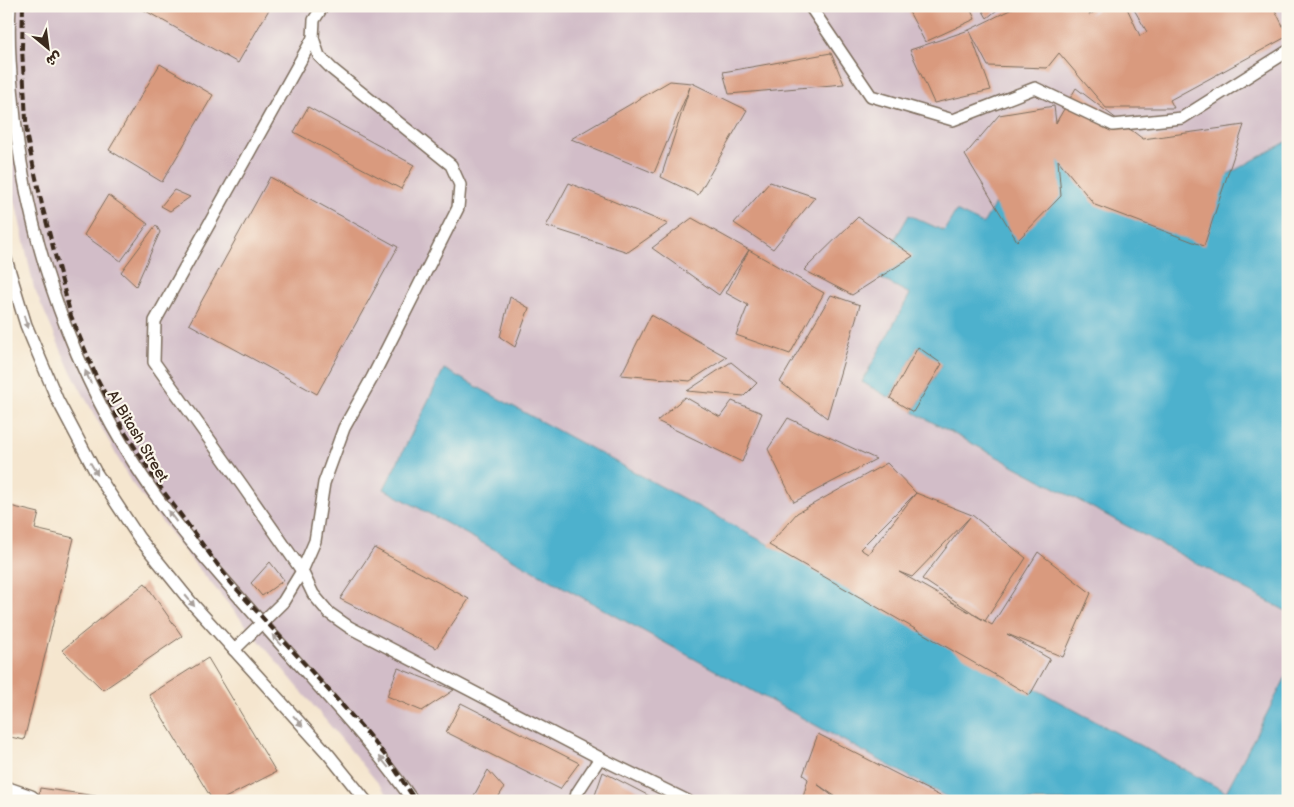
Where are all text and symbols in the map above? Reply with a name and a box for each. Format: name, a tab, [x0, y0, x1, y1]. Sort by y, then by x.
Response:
north arrow	[22, 22, 72, 72]
text: ش	[43, 48, 65, 70]
one-way arrow	[23, 315, 30, 330]
one-way arrow	[83, 370, 91, 384]
street label: Al Bitash Street	[103, 387, 173, 486]
one-way arrow	[90, 463, 99, 476]
one-way arrow	[166, 510, 177, 523]
one-way arrow	[184, 594, 195, 607]
one-way arrow	[271, 634, 283, 646]
one-way arrow	[292, 715, 304, 727]
one-way arrow	[378, 756, 389, 769]

